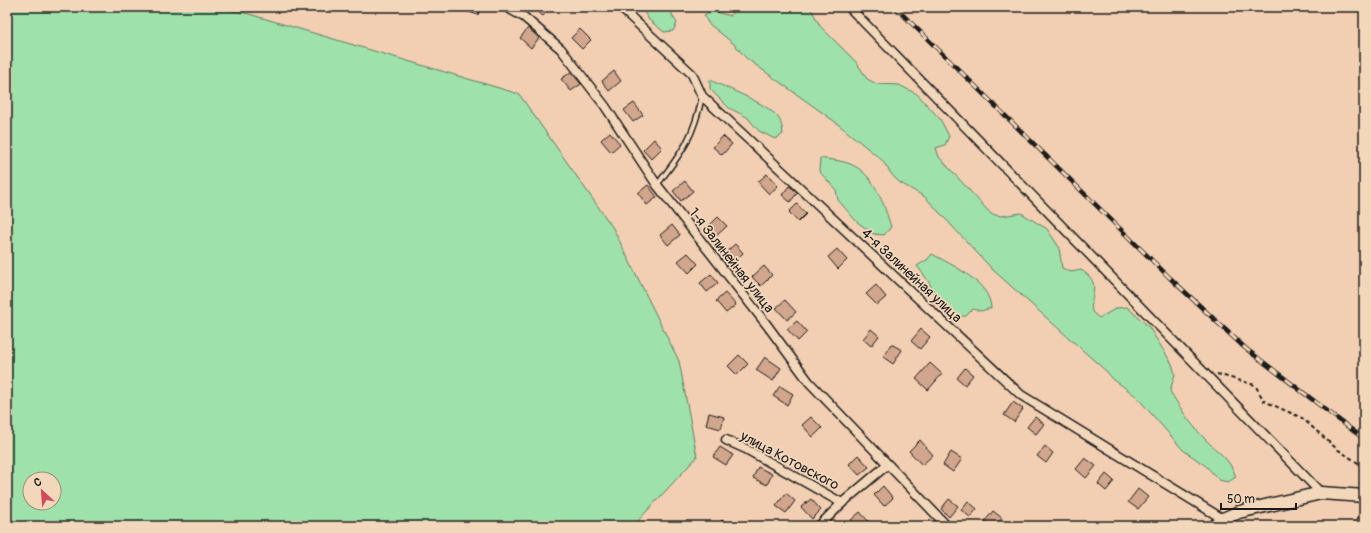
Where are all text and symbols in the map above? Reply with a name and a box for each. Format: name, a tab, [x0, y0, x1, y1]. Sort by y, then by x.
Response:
street label: 1-я Залинейная улица	[685, 205, 778, 316]
street label: 4-я Залинейная улица	[858, 225, 965, 326]
street label: улица Котовского	[737, 427, 842, 494]
north arrow	[22, 471, 62, 511]
text: С	[32, 475, 44, 490]
scale bar	[1221, 485, 1296, 511]
text: 50 m	[1227, 492, 1255, 507]

